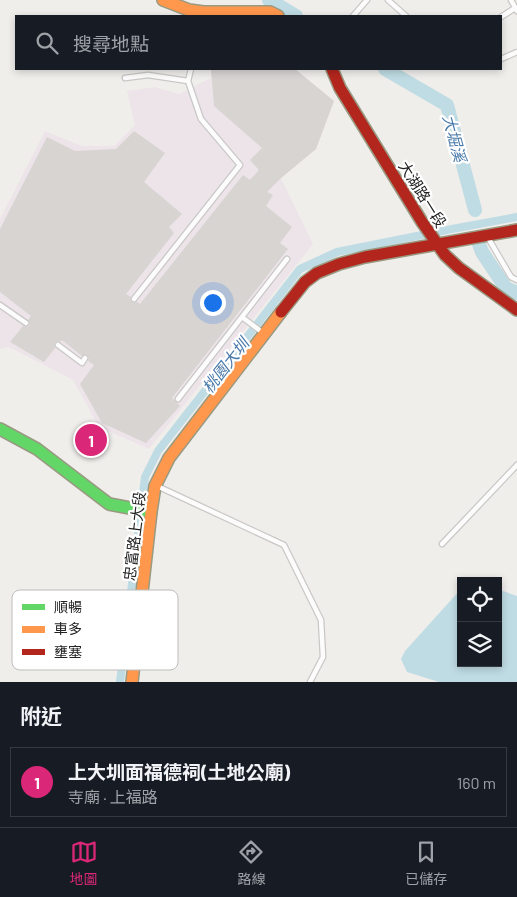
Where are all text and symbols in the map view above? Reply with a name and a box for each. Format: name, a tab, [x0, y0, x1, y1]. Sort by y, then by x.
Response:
search box	[15, 15, 502, 70]
icon: search	[33, 29, 61, 57]
text: 搜尋地點	[73, 32, 149, 55]
water label: 大堀溪	[440, 112, 471, 166]
street label: 大湖路一段	[395, 157, 451, 231]
your location	[200, 290, 226, 316]
water label: 桃園大圳	[198, 332, 253, 396]
pin: 1	[75, 421, 107, 459]
street label: 忠富路上大段	[120, 490, 148, 582]
map controls	[457, 577, 502, 667]
button: locate	[457, 577, 502, 622]
legend	[12, 590, 178, 670]
text: 順暢	[54, 598, 82, 615]
text: 車多	[54, 620, 82, 637]
button: layers	[457, 622, 502, 667]
text: 壅塞	[54, 643, 82, 660]
text: 附近	[20, 703, 62, 728]
text: 上大圳面福德祠(土地公廟)	[68, 760, 290, 783]
text: 1	[34, 773, 40, 792]
text: 160 m	[457, 773, 496, 792]
text: 寺廟 · 上福路	[68, 787, 158, 806]
tab: 地圖	[70, 838, 98, 888]
tab: 路線	[237, 838, 265, 888]
tab: 已儲存	[405, 838, 447, 888]

